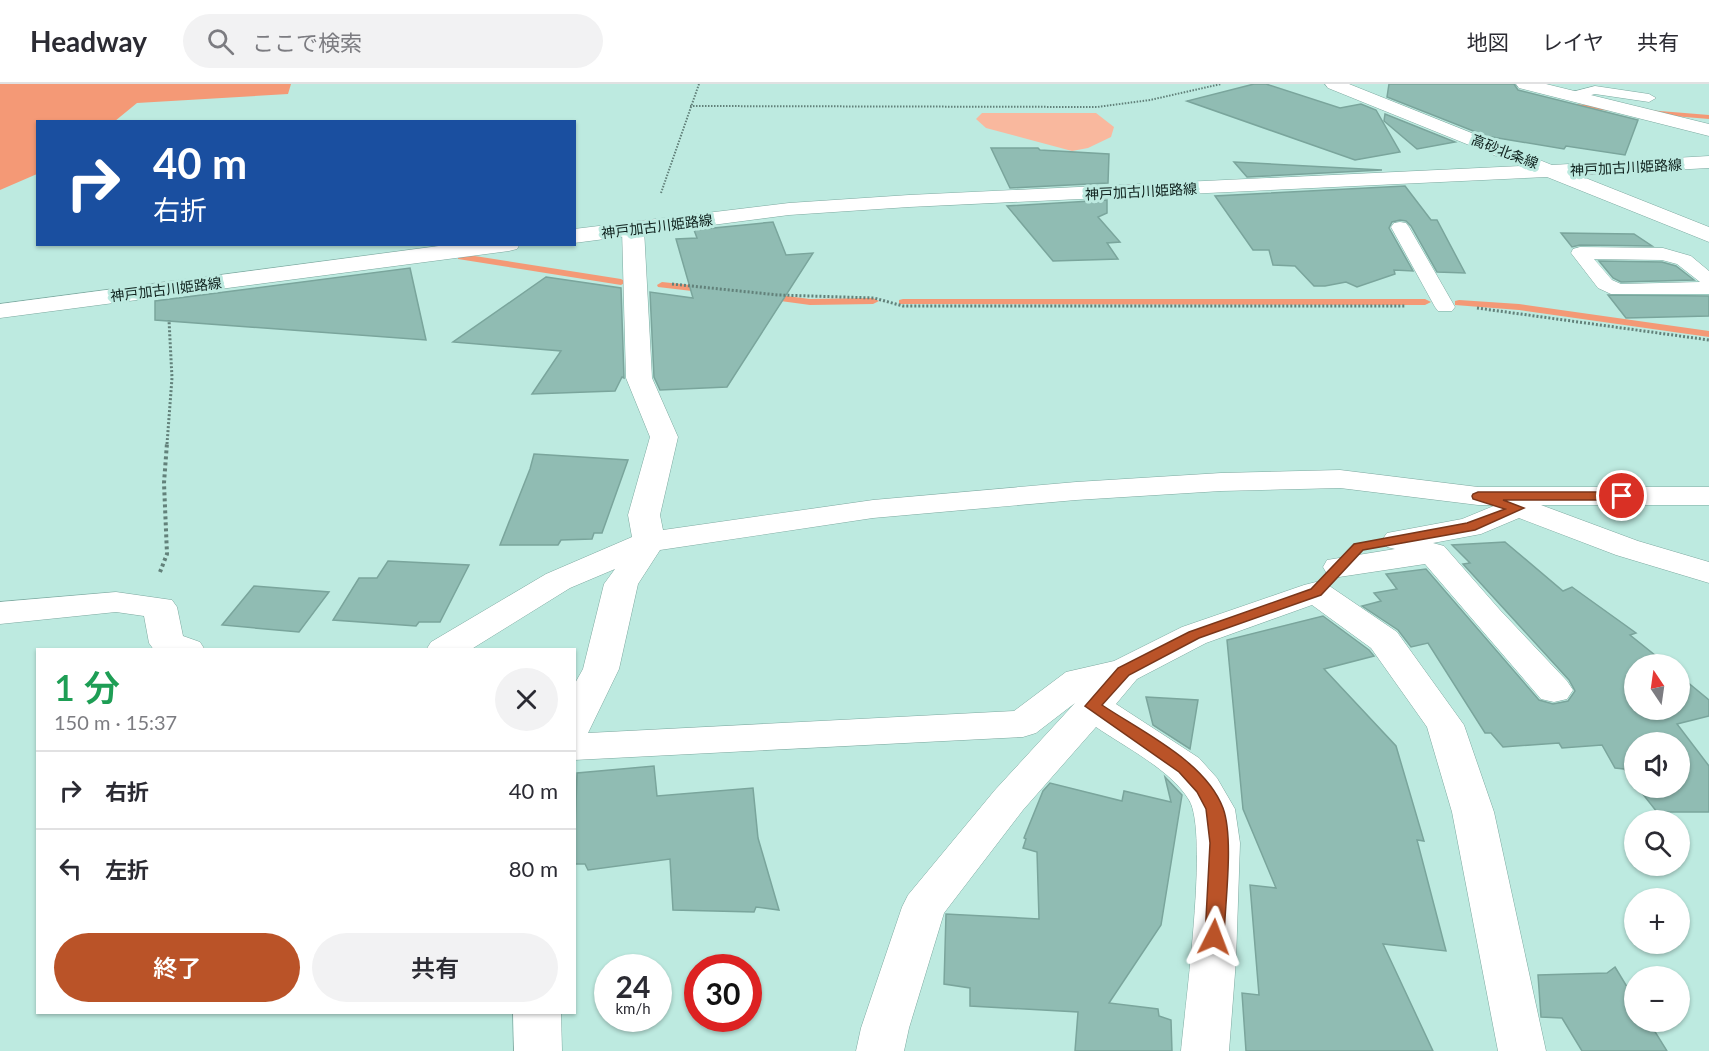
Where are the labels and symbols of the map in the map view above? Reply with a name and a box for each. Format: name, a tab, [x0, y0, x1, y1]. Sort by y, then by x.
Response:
street label: 高砂北条線	[1469, 131, 1541, 171]
street label: 神戸加古川姫路線	[1570, 156, 1682, 178]
street label: 神戸加古川姫路線	[1085, 180, 1197, 202]
street label: 神戸加古川姫路線	[600, 211, 714, 241]
street label: 神戸加古川姫路線	[109, 274, 223, 304]
pin	[1596, 470, 1647, 521]
north arrow	[1624, 654, 1690, 720]
position arrow	[1182, 905, 1246, 969]
speed limit sign: 30	[684, 954, 762, 1032]

